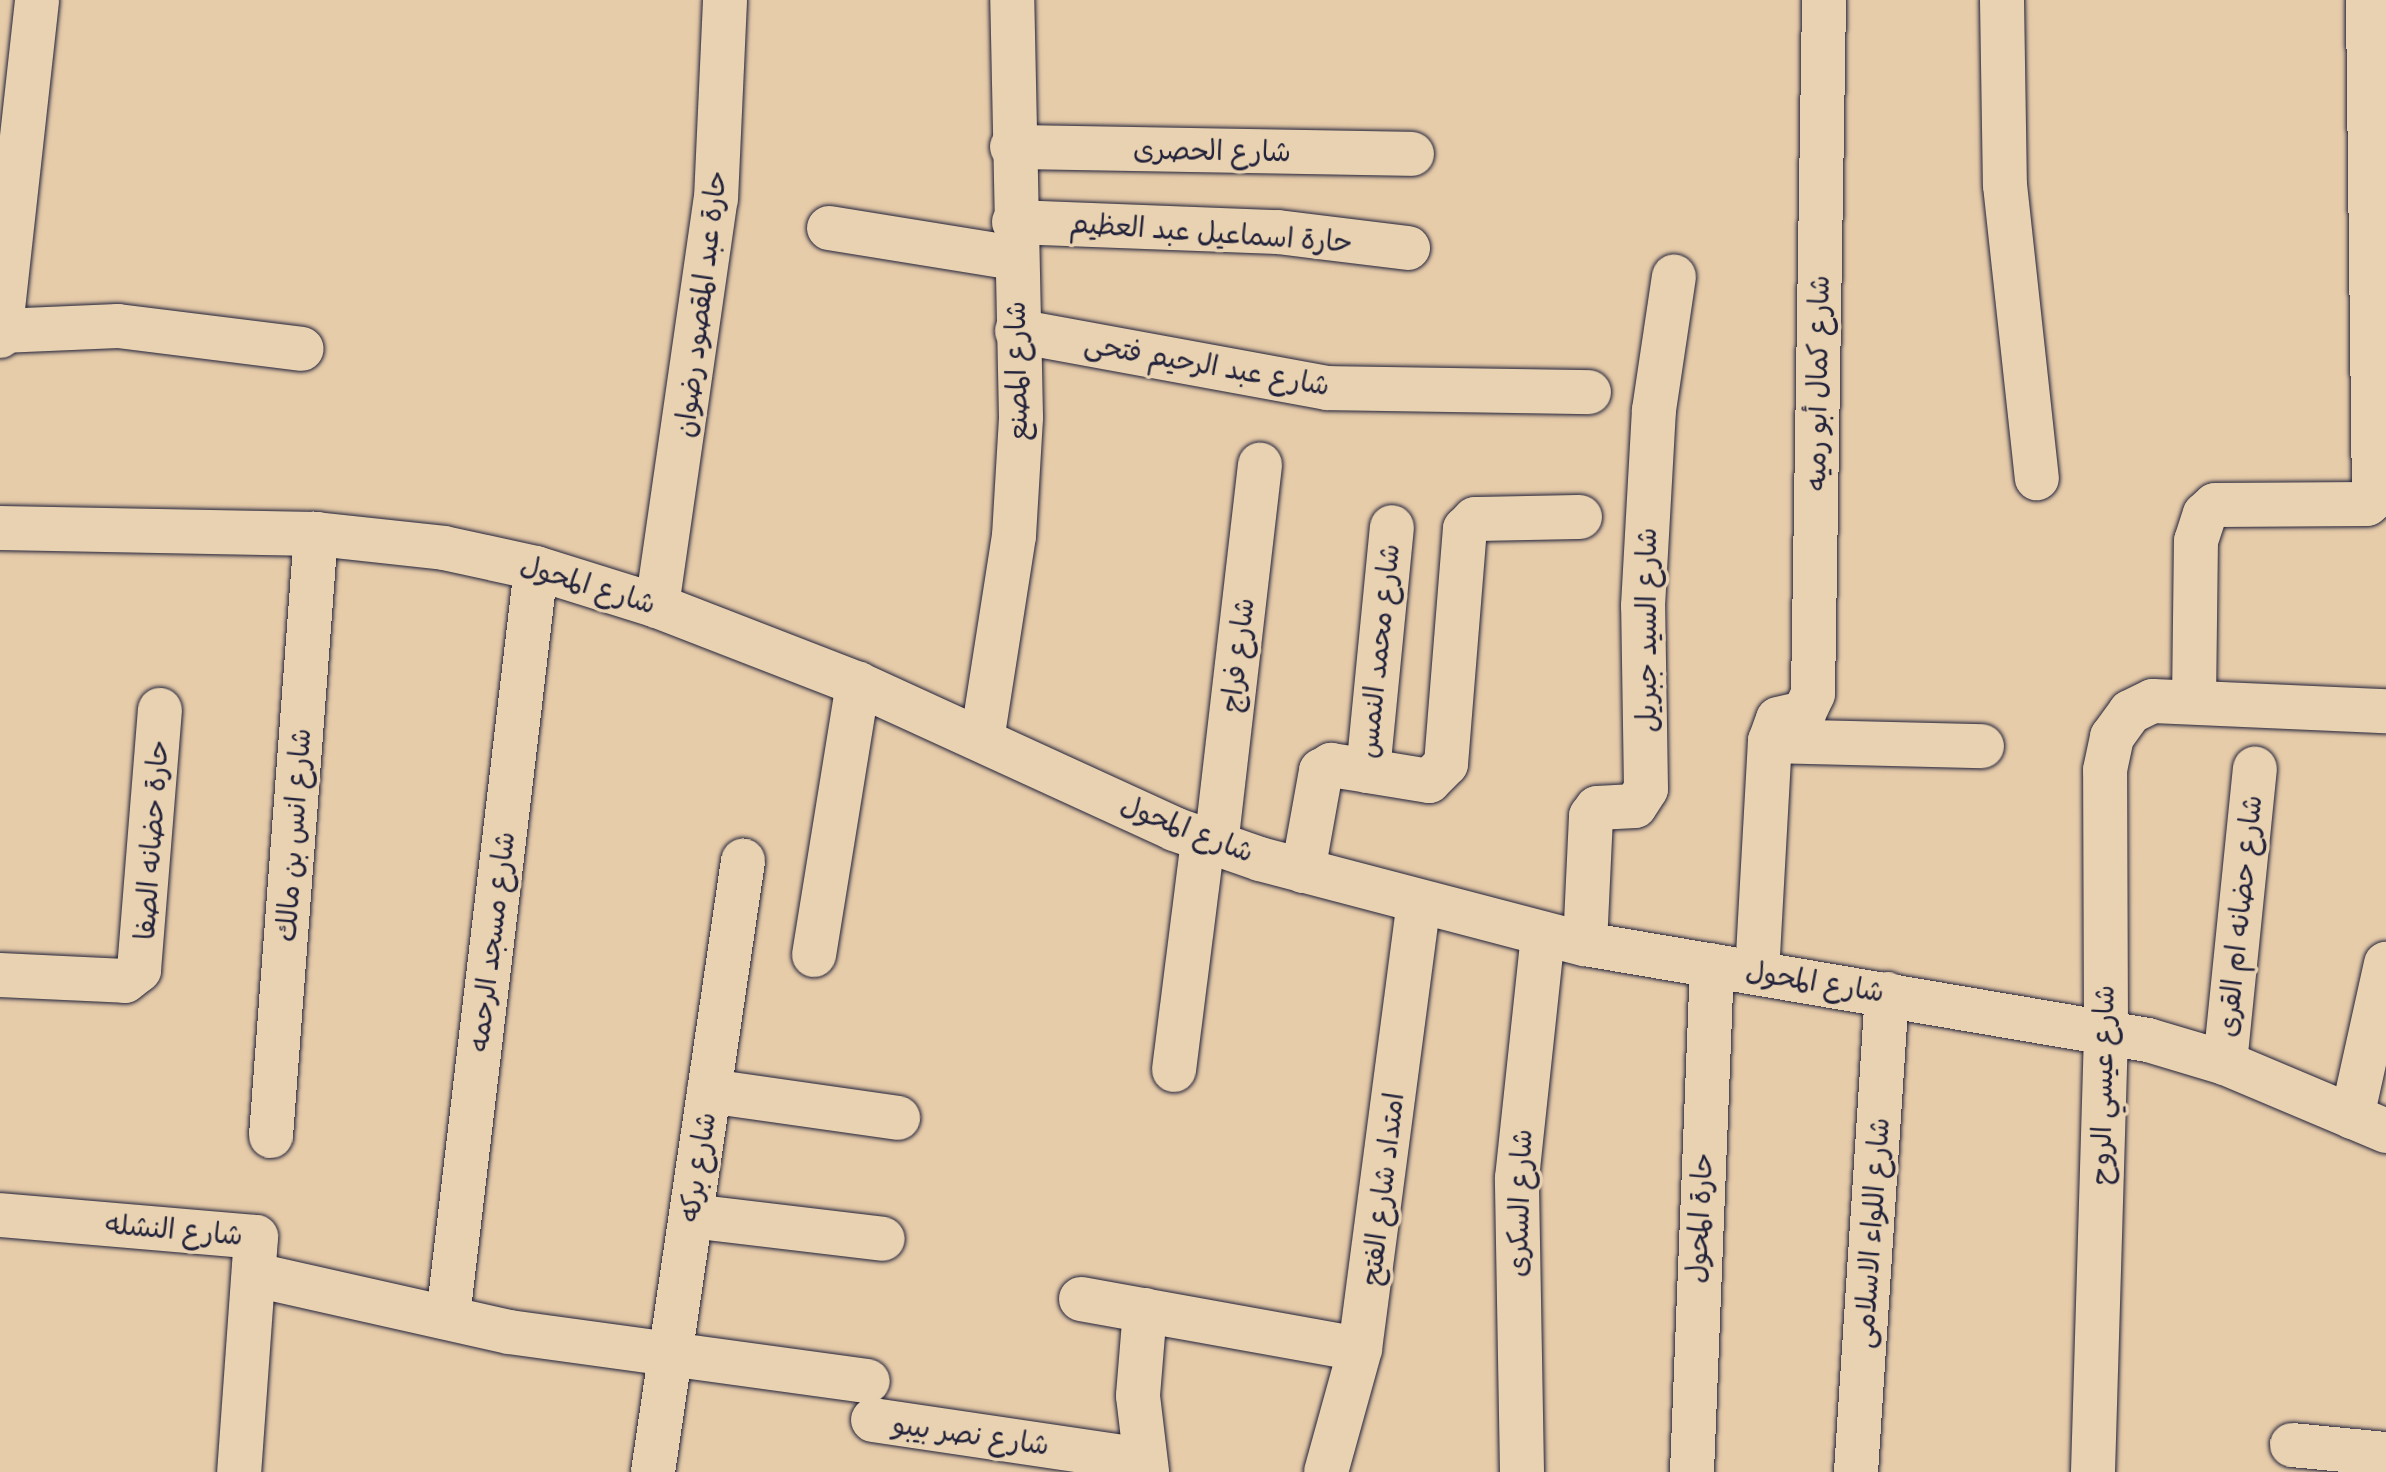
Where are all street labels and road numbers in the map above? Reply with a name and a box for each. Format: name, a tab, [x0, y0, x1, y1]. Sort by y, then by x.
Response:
street label: شارع الحصرى	[1133, 133, 1291, 169]
street label: حارة عبد المقصود رضوان	[668, 169, 734, 439]
street label: حارة اسماعيل عبد العظيم	[1068, 206, 1354, 260]
street label: شارع كمال أبو رميه	[1799, 275, 1837, 491]
street label: شارع المصنع	[999, 301, 1035, 441]
street label: شارع عبد الرحيم فتحى	[1082, 327, 1332, 403]
street label: شارع السيد جبريل	[1630, 528, 1664, 732]
street label: شارع محمد النمس	[1351, 542, 1407, 760]
street label: شارع المحول	[516, 549, 660, 621]
street label: شارع فراج	[1214, 596, 1262, 714]
street label: شارع انس بن مالك	[270, 727, 318, 943]
street label: حارة حضانه الصفا	[128, 739, 176, 941]
street label: شارع المحول	[1116, 788, 1258, 870]
street label: شارع حضانه ام القرى	[2211, 793, 2269, 1039]
street label: شارع مسجد الرحمه	[462, 830, 522, 1054]
street label: شارع المحول	[1743, 954, 1887, 1010]
street label: شارع عيسي الروح	[2084, 985, 2122, 1185]
street label: امتداد شارع الفتح	[1354, 1091, 1412, 1287]
street label: شارع بركه	[673, 1110, 723, 1224]
street label: شارع اللواء الاسلامى	[1847, 1116, 1897, 1350]
street label: شارع السكرى	[1501, 1128, 1539, 1278]
street label: حارة المحول	[1680, 1152, 1720, 1284]
street label: شارع النشله	[104, 1207, 244, 1253]
street label: شارع نصر بيبو	[891, 1407, 1051, 1463]

